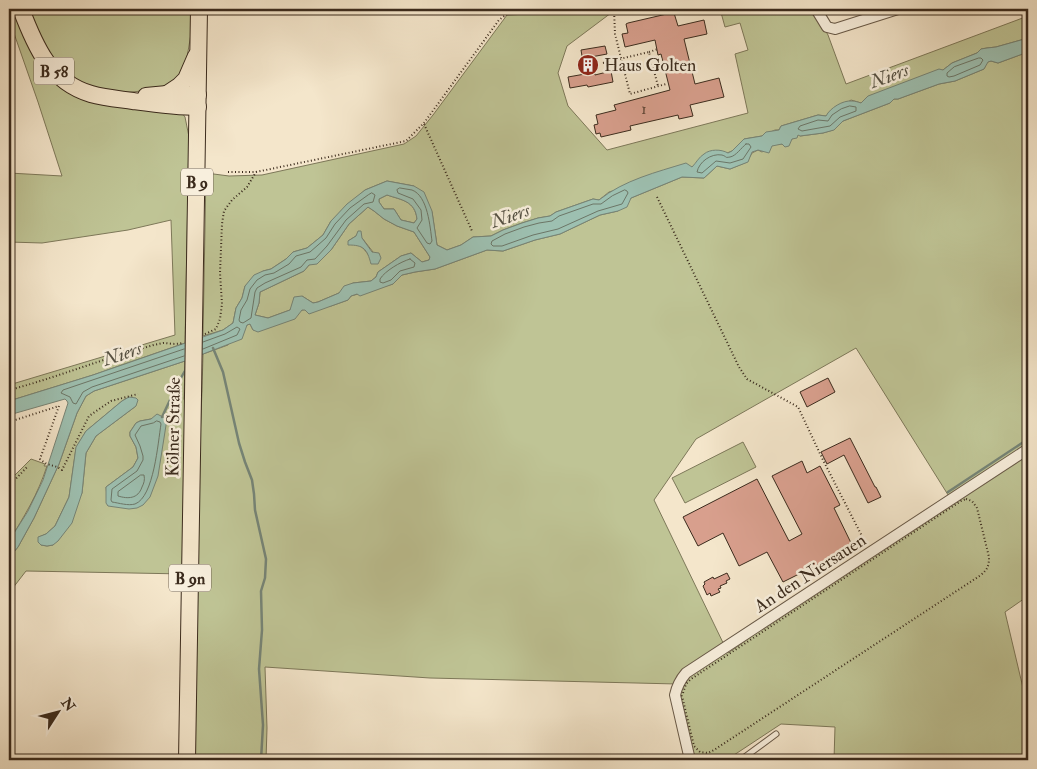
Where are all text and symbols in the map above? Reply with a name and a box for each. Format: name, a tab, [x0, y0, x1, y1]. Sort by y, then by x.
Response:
building icon: Haus Golten	[576, 53, 600, 77]
place label: Haus Golten	[604, 54, 696, 77]
road number: B 58	[34, 58, 74, 84]
water label: Niers	[866, 58, 913, 94]
house number: 1	[641, 100, 647, 119]
road number: B 9	[181, 168, 213, 196]
water label: Niers	[487, 198, 534, 234]
water label: Niers	[99, 336, 146, 372]
street label: Kölner Straße	[161, 376, 186, 477]
street label: An den Niersauen	[749, 529, 870, 619]
road number: B 9n	[169, 564, 211, 592]
north arrow	[32, 686, 82, 736]
text: N	[57, 694, 79, 715]

